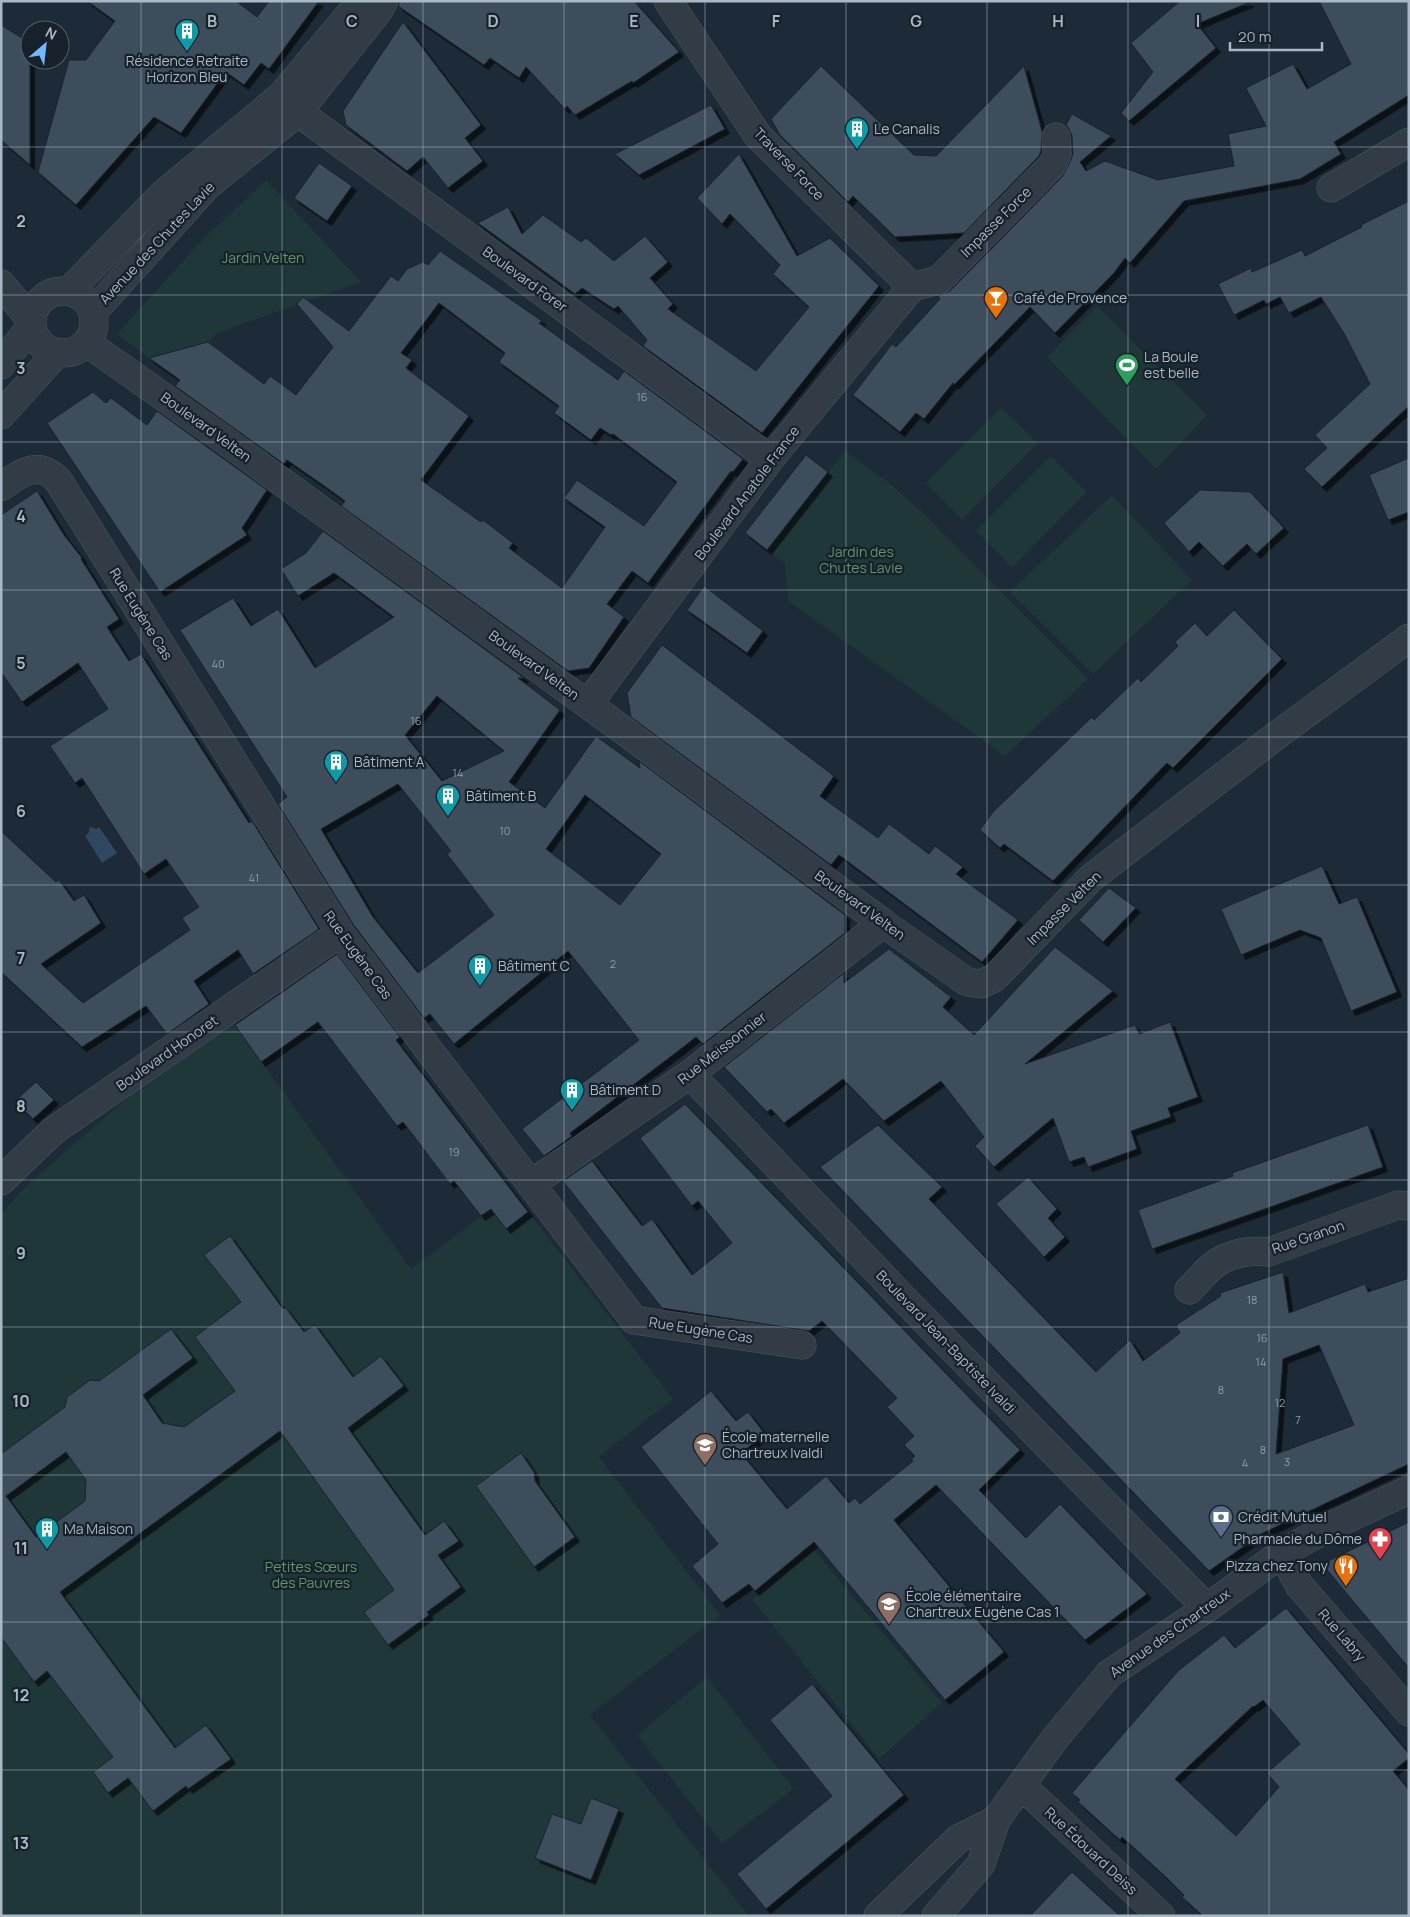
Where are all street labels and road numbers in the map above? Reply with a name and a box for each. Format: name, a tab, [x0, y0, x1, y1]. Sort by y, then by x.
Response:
street label: Traverse Force	[750, 123, 829, 204]
street label: Avenue des Chutes Lavie	[95, 177, 218, 308]
street label: Impasse Force	[956, 182, 1035, 261]
street label: Boulevard Forer	[479, 241, 571, 316]
street label: Boulevard Velten	[157, 387, 255, 466]
street label: Boulevard Anatole France	[690, 422, 803, 564]
street label: Rue Eugène Cas	[106, 564, 177, 663]
street label: Boulevard Velten	[485, 625, 583, 704]
street label: Boulevard Velten	[811, 865, 909, 944]
street label: Impasse Velten	[1022, 866, 1105, 949]
street label: Rue Eugène Cas	[320, 907, 397, 1003]
street label: Rue Meissonnier	[674, 1007, 770, 1088]
street label: Boulevard Honoret	[112, 1010, 222, 1095]
street label: Rue Granon	[1269, 1215, 1347, 1258]
street label: Boulevard Jean-Baptiste Ivaldi	[872, 1266, 1020, 1418]
street label: Rue Eugène Cas	[648, 1312, 754, 1347]
street label: Avenue des Chartreux	[1106, 1583, 1234, 1681]
street label: Rue Labry	[1314, 1604, 1371, 1665]
street label: Rue Édouard Deiss	[1041, 1803, 1142, 1899]

